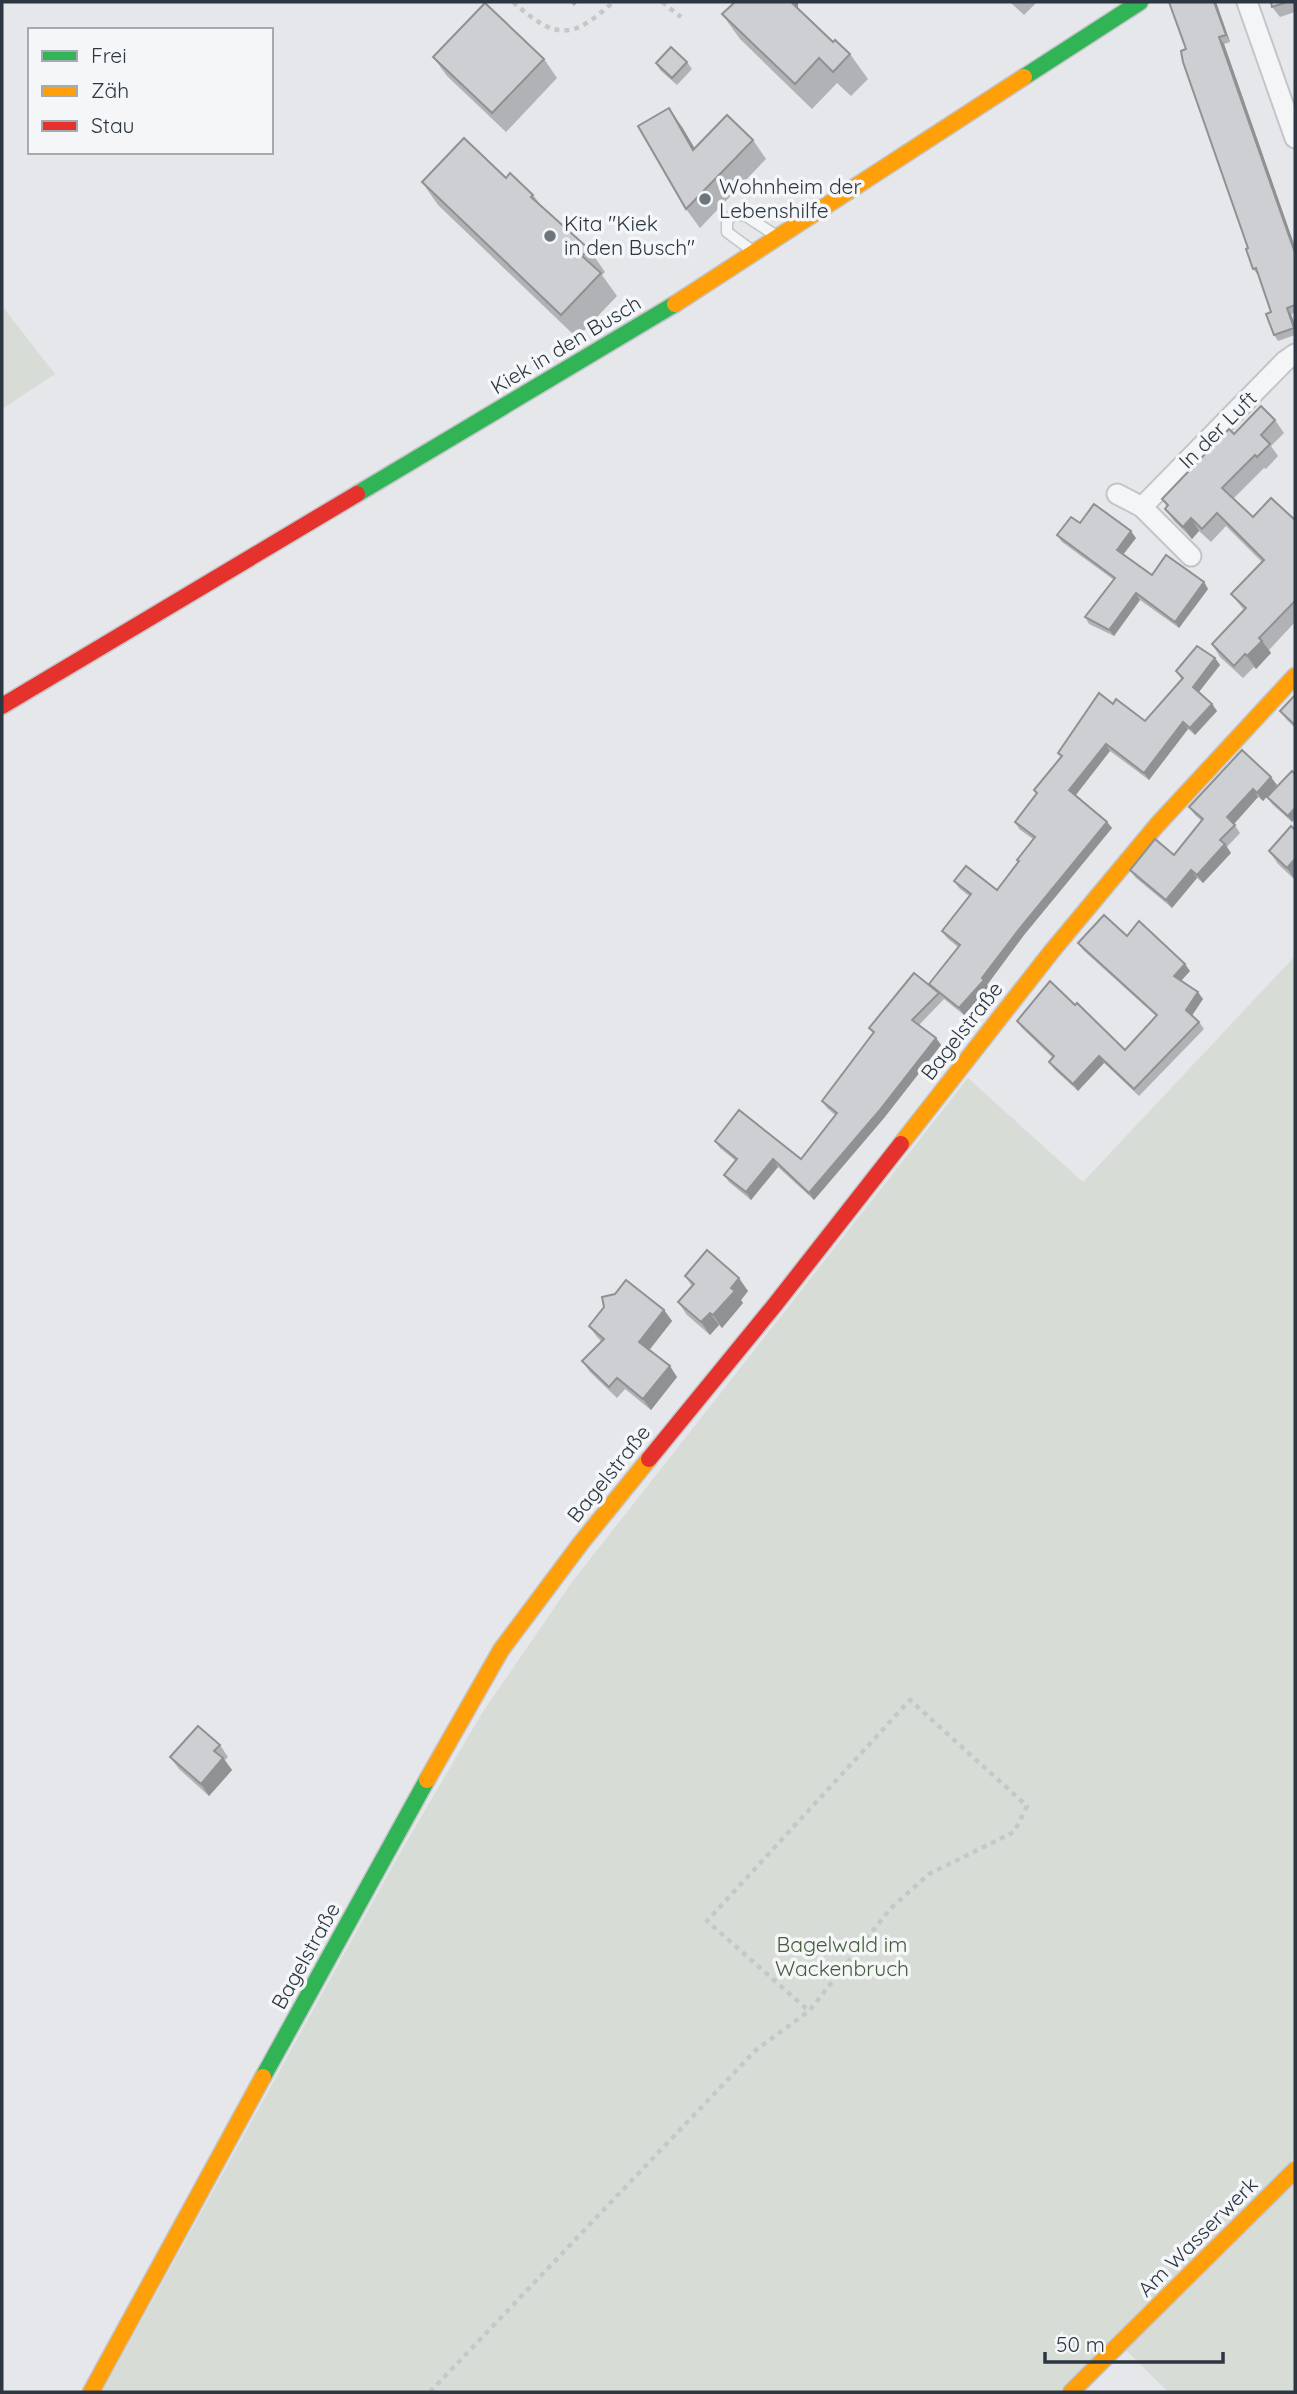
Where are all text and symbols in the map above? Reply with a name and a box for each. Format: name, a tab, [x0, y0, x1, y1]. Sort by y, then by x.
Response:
legend	[28, 28, 273, 154]
text: Frei	[91, 42, 127, 68]
text: Zäh	[91, 77, 129, 103]
text: Stau	[91, 112, 134, 138]
place label: Wohnheim der Lebenshilfe	[719, 173, 862, 223]
marker: Wohnheim der Lebenshilfe	[697, 191, 713, 207]
place label: Kita "Kiek in den Busch"	[564, 210, 695, 260]
marker: Kita "Kiek in den Busch"	[542, 228, 558, 244]
street label: Kiek in den Busch	[486, 289, 645, 399]
street label: In der Luft	[1173, 385, 1262, 474]
street label: Bagelstraße	[915, 976, 1008, 1085]
street label: Bagelstraße	[561, 1419, 655, 1527]
street label: Bagelstraße	[265, 1898, 345, 2013]
park label: Bagelwald im Wackenbruch	[775, 1931, 909, 1981]
street label: Am Wasserwerk	[1132, 2171, 1263, 2302]
scale bar	[1045, 2320, 1224, 2364]
text: 50 m	[1056, 2331, 1105, 2357]

